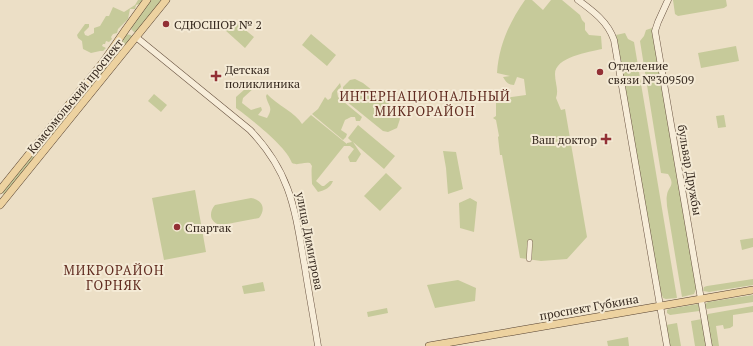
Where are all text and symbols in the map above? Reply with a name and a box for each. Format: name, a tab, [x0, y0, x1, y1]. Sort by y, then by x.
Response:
place label: СДЮСШОР № 2	[174, 17, 262, 32]
marker: СДЮСШОР № 2	[161, 19, 171, 29]
street label: Комсомольский проспект	[24, 35, 126, 157]
place label: Отделение связи №309509	[608, 58, 694, 87]
place label: Детская поликлиника	[225, 62, 300, 91]
marker: Отделение связи №309509	[595, 67, 605, 77]
marker: Детская поликлиника	[210, 70, 222, 82]
district label: ИНТЕРНАЦИОНАЛЬНЫЙ МИКРОРАЙОН	[339, 87, 511, 120]
street label: бульвар Дружбы	[675, 123, 705, 217]
place label: Ваш доктор	[532, 132, 597, 147]
marker: Ваш доктор	[600, 133, 612, 145]
street label: улица Димитрова	[293, 190, 327, 291]
place label: Спартак	[185, 220, 232, 235]
marker: Спартак	[172, 222, 182, 232]
district label: МИКРОРАЙОН ГОРНЯК	[64, 261, 164, 294]
street label: проспект Губкина	[538, 291, 640, 323]

